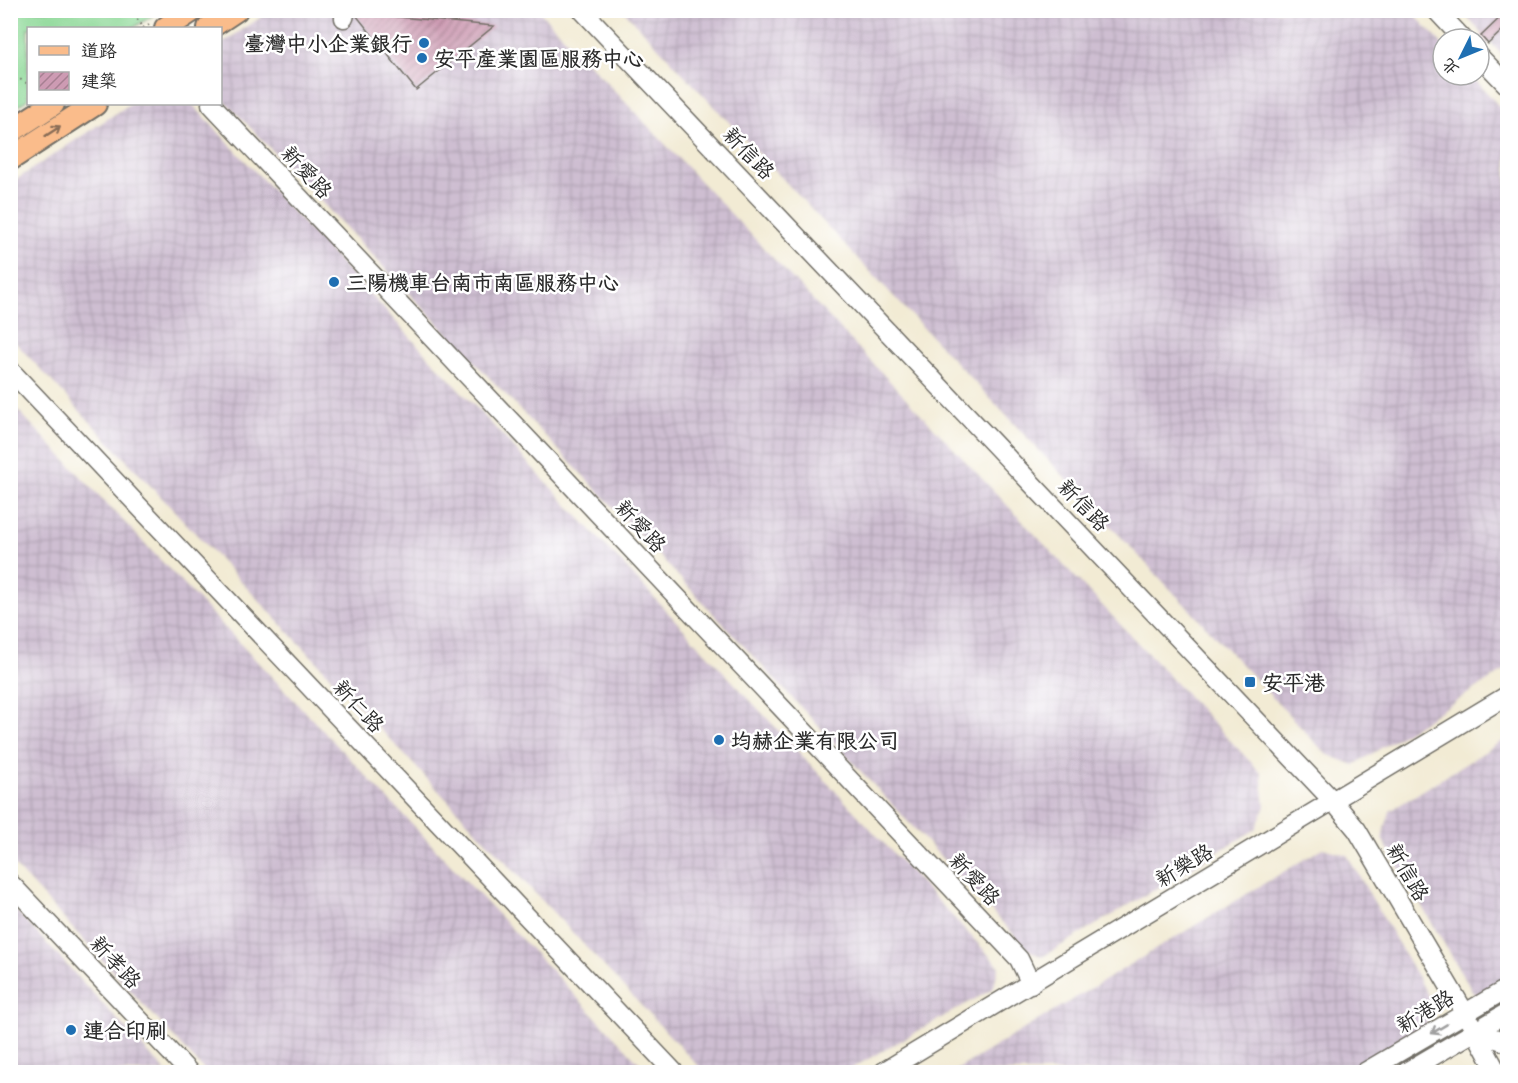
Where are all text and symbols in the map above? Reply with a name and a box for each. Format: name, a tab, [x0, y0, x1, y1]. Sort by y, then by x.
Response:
legend	[27, 27, 222, 105]
north arrow	[1431, 27, 1491, 87]
place label: 臺灣中小企業銀行	[244, 31, 412, 56]
marker: 臺灣中小企業銀行	[417, 36, 431, 50]
text: 道路	[81, 40, 117, 62]
place label: 安平產業園區服務中心	[434, 46, 644, 71]
marker: 安平產業園區服務中心	[415, 51, 429, 65]
text: 北	[1438, 55, 1463, 79]
text: 建築	[81, 70, 117, 92]
street label: 新信路	[718, 122, 780, 184]
one-way arrow	[44, 125, 61, 137]
street label: 新愛路	[276, 140, 338, 204]
place label: 三陽機車台南市南區服務中心	[346, 270, 619, 295]
marker: 三陽機車台南市南區服務中心	[327, 275, 341, 289]
street label: 新信路	[1053, 474, 1115, 536]
street label: 新愛路	[610, 494, 672, 558]
place label: 安平港	[1262, 670, 1325, 695]
street label: 新仁路	[328, 674, 390, 738]
marker: 安平港	[1243, 675, 1257, 689]
place label: 均赫企業有限公司	[731, 728, 899, 753]
marker: 均赫企業有限公司	[712, 733, 726, 747]
street label: 新樂路	[1151, 838, 1217, 892]
street label: 新信路	[1381, 838, 1435, 906]
street label: 新愛路	[944, 847, 1006, 911]
street label: 新孝路	[85, 930, 147, 994]
street label: 新港路	[1392, 984, 1458, 1038]
place label: 連合印刷	[83, 1018, 167, 1043]
marker: 連合印刷	[64, 1023, 78, 1037]
one-way arrow	[1431, 1023, 1448, 1035]

